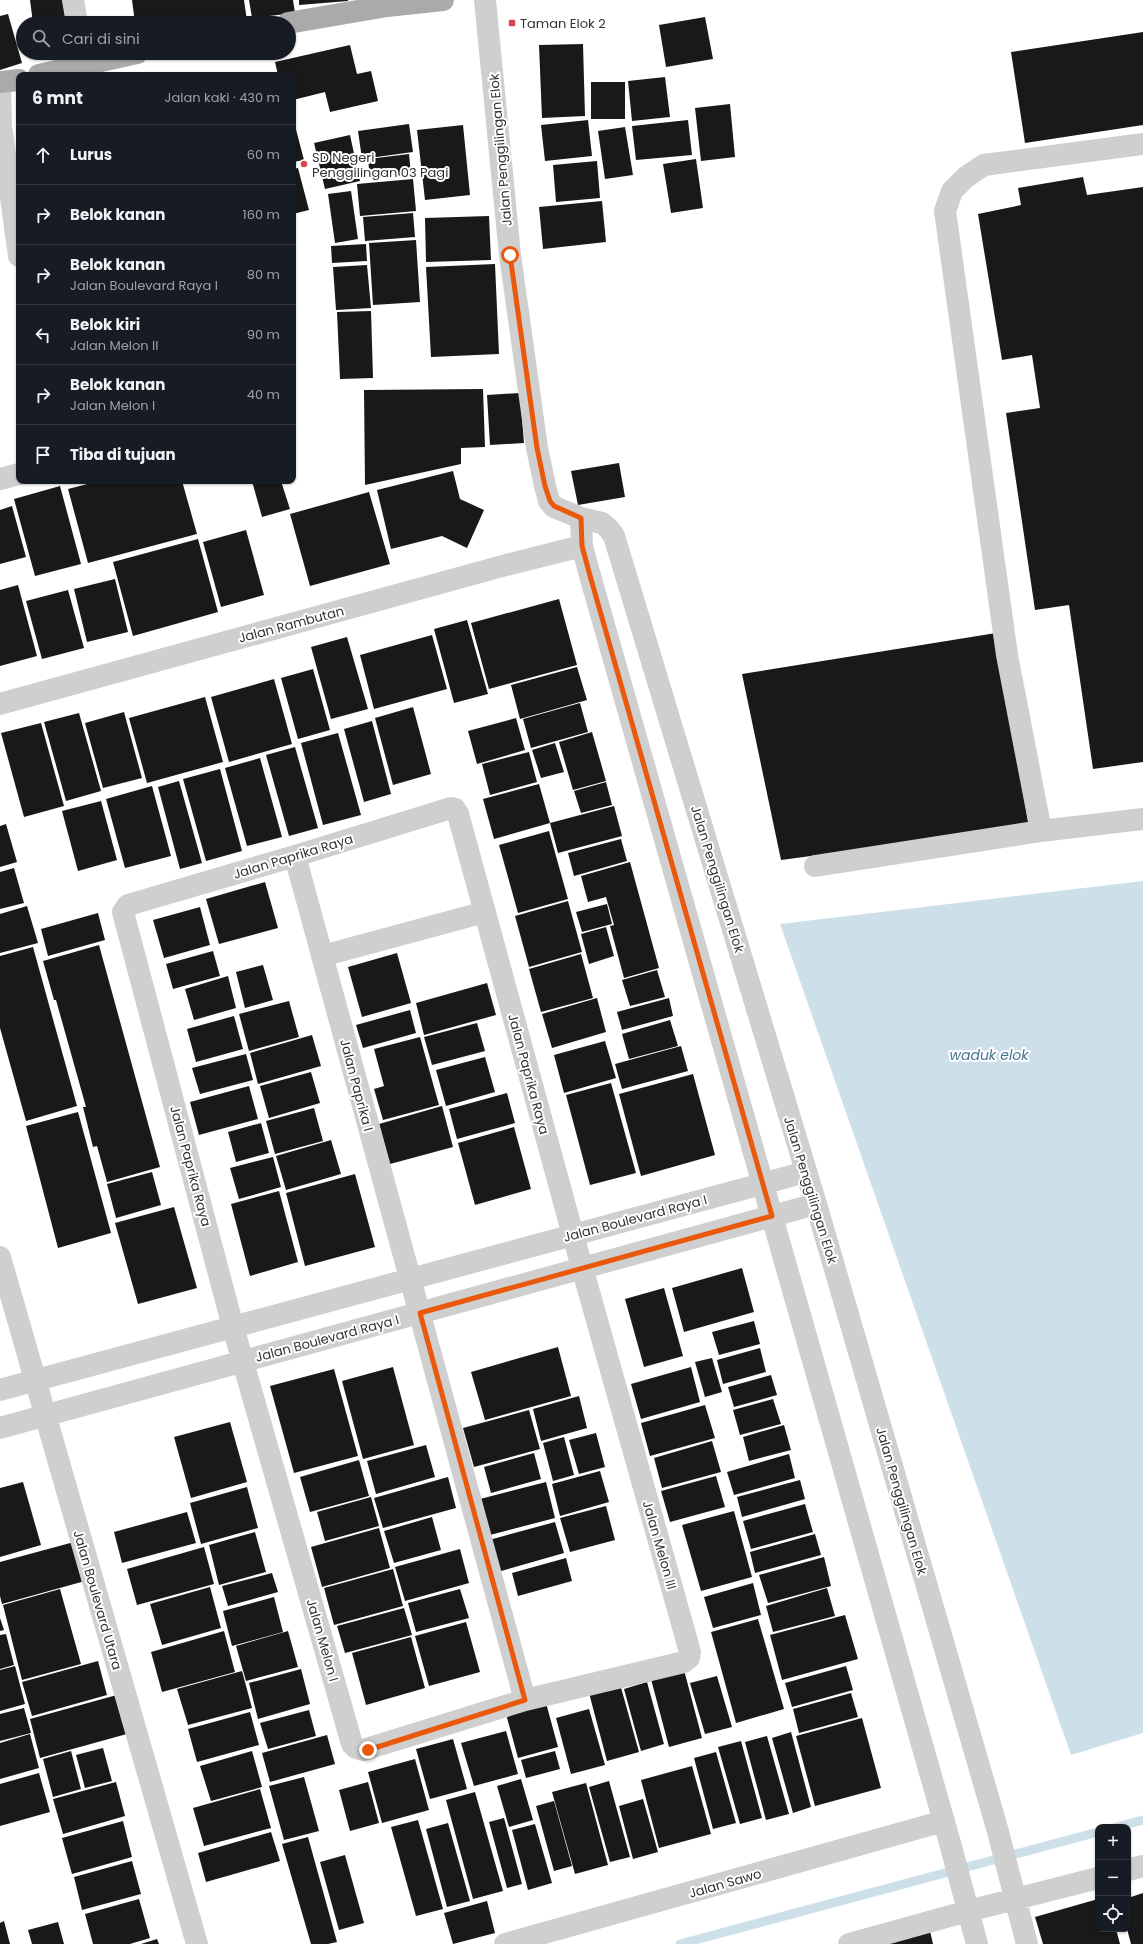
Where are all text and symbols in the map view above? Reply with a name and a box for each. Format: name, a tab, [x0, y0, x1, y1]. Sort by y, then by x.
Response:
place label: Taman Elok 2	[520, 14, 606, 33]
search box	[16, 16, 296, 60]
marker: Taman Elok 2	[507, 18, 517, 28]
icon: search	[30, 27, 52, 49]
text: Cari di sini	[62, 28, 140, 49]
street label: Jalan Penggilingan Elok	[484, 73, 517, 227]
text: 6 mnt	[32, 86, 83, 110]
text: Jalan kaki · 430 m	[165, 88, 280, 107]
icon: ahead	[32, 144, 54, 166]
text: Lurus	[70, 144, 112, 165]
text: 60 m	[247, 145, 280, 164]
place label: SD Negeri Penggilingan 03 Pagi	[312, 148, 448, 182]
marker: SD Negeri Penggilingan 03 Pagi	[299, 159, 309, 169]
icon: right	[32, 204, 54, 226]
text: Belok kanan	[70, 204, 165, 225]
text: 160 m	[243, 205, 280, 224]
route start	[501, 246, 519, 264]
text: Belok kanan	[70, 254, 165, 275]
icon: right	[32, 264, 54, 286]
text: 80 m	[247, 265, 280, 284]
text: Jalan Boulevard Raya I	[70, 276, 218, 295]
text: Belok kiri	[70, 314, 140, 335]
icon: left	[32, 324, 54, 346]
text: 90 m	[247, 325, 280, 344]
text: Jalan Melon II	[70, 336, 158, 355]
text: Belok kanan	[70, 374, 165, 395]
icon: right	[32, 384, 54, 406]
text: 40 m	[247, 385, 280, 404]
text: Jalan Melon I	[70, 396, 155, 415]
icon: arrive	[32, 444, 54, 466]
text: Tiba di tujuan	[70, 444, 176, 465]
street label: Jalan Rambutan	[236, 601, 346, 648]
street label: Jalan Penggilingan Elok	[686, 803, 749, 955]
street label: Jalan Paprika Raya	[231, 829, 355, 884]
street label: Jalan Paprika Raya	[503, 1012, 554, 1137]
street label: Jalan Paprika I	[335, 1037, 378, 1133]
water label: waduk elok	[949, 1045, 1029, 1065]
street label: Jalan Paprika Raya	[165, 1104, 216, 1229]
street label: Jalan Penggilingan Elok	[779, 1114, 842, 1266]
street label: Jalan Boulevard Raya I	[561, 1190, 709, 1247]
street label: Jalan Boulevard Raya I	[253, 1310, 401, 1367]
street label: Jalan Penggilingan Elok	[871, 1425, 932, 1578]
street label: Jalan Melon III	[638, 1498, 681, 1592]
street label: Jalan Boulevard Utara	[68, 1528, 127, 1672]
street label: Jalan Melon I	[302, 1597, 343, 1684]
route end	[359, 1741, 377, 1759]
map controls	[1095, 1824, 1131, 1932]
button: +	[1095, 1824, 1131, 1860]
button: −	[1095, 1860, 1131, 1896]
street label: Jalan Sawo	[687, 1864, 764, 1903]
button: locate	[1095, 1896, 1131, 1932]

